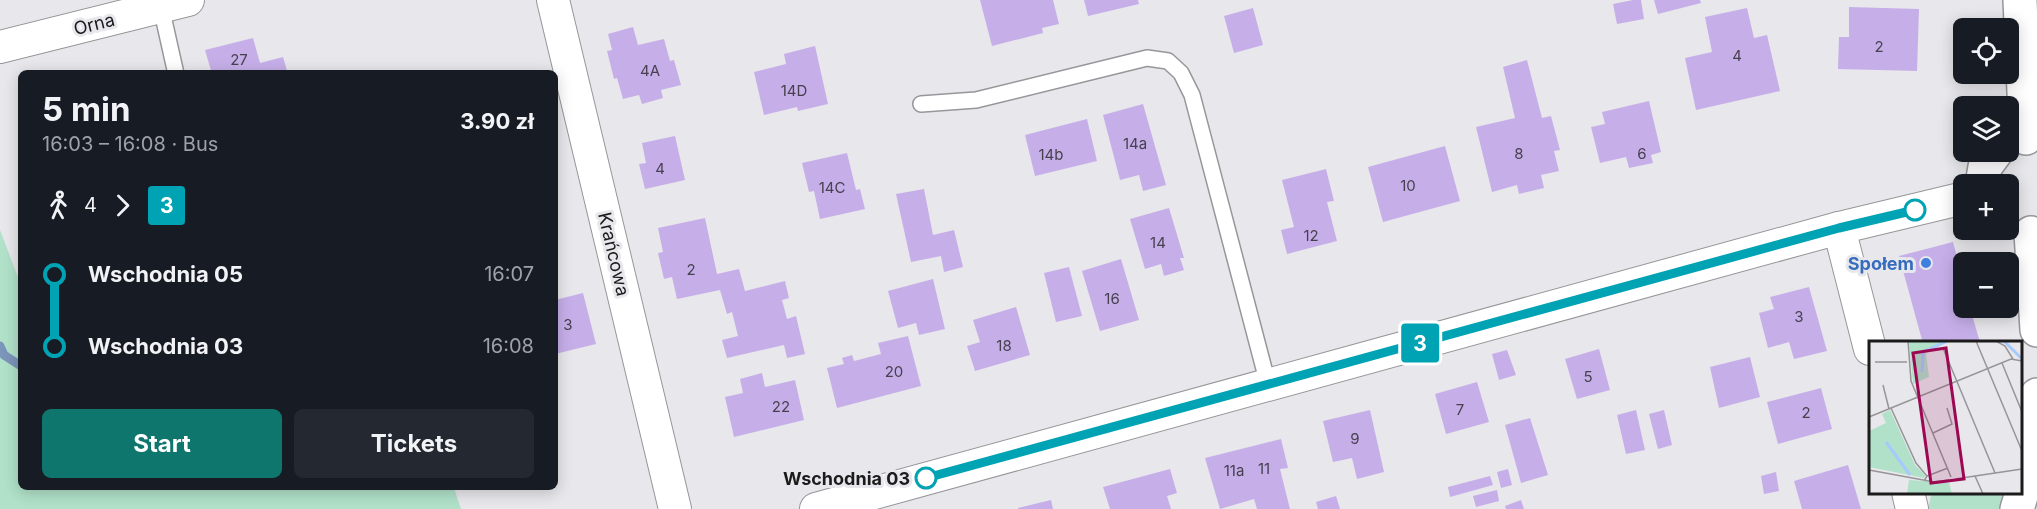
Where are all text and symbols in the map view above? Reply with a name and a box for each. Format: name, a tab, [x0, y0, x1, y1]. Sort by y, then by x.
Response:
street label: Orna	[71, 9, 117, 39]
map controls	[1953, 18, 2019, 318]
button: locate	[1953, 18, 2019, 84]
house number: 2	[1874, 37, 1884, 56]
house number: 4	[1732, 46, 1742, 65]
house number: 27	[230, 50, 248, 69]
house number: 4A	[640, 61, 660, 80]
house number: 14D	[781, 81, 807, 100]
text: 5 min	[42, 89, 131, 129]
button: layers	[1953, 96, 2019, 162]
text: 3.90 zł	[460, 108, 534, 134]
text: 16:03 – 16:08 · Bus	[42, 132, 218, 156]
house number: 14a	[1123, 134, 1147, 153]
house number: 8	[1514, 144, 1524, 163]
house number: 6	[1637, 144, 1647, 163]
house number: 14b	[1039, 145, 1063, 164]
house number: 4	[655, 159, 665, 178]
button: +	[1953, 174, 2019, 240]
house number: 10	[1400, 176, 1416, 195]
house number: 14C	[819, 178, 845, 197]
icon: walk	[42, 189, 75, 222]
icon: forward	[106, 189, 139, 222]
text: 4	[84, 193, 97, 217]
text: 3	[160, 193, 173, 218]
unlabelled marker	[1904, 199, 1926, 221]
street label: Krańcowa	[594, 210, 634, 298]
house number: 12	[1303, 226, 1319, 245]
house number: 14	[1150, 233, 1166, 252]
button: −	[1953, 252, 2019, 318]
place label: Społem	[1848, 253, 1914, 274]
marker: Społem	[1919, 256, 1933, 270]
house number: 2	[686, 260, 696, 279]
text: Wschodnia 05	[88, 261, 243, 287]
text: 16:07	[484, 262, 534, 286]
house number: 16	[1104, 289, 1120, 308]
house number: 3	[1794, 307, 1804, 326]
house number: 3	[563, 315, 573, 334]
line badge: 3	[1400, 324, 1440, 362]
text: 3	[1413, 331, 1427, 356]
text: Wschodnia 03	[88, 333, 243, 359]
text: 16:08	[483, 334, 534, 358]
house number: 18	[996, 336, 1012, 355]
inset map	[1869, 341, 2022, 494]
house number: 20	[885, 362, 903, 381]
house number: 5	[1583, 367, 1593, 386]
house number: 22	[772, 397, 790, 416]
house number: 7	[1456, 400, 1464, 419]
house number: 2	[1801, 403, 1811, 422]
button: Start	[42, 409, 282, 478]
button: Tickets	[294, 409, 534, 478]
house number: 9	[1350, 429, 1360, 448]
house number: 11	[1258, 459, 1270, 478]
house number: 11a	[1224, 461, 1244, 480]
marker: Wschodnia 03	[915, 467, 937, 489]
place label: Wschodnia 03	[783, 468, 910, 489]

